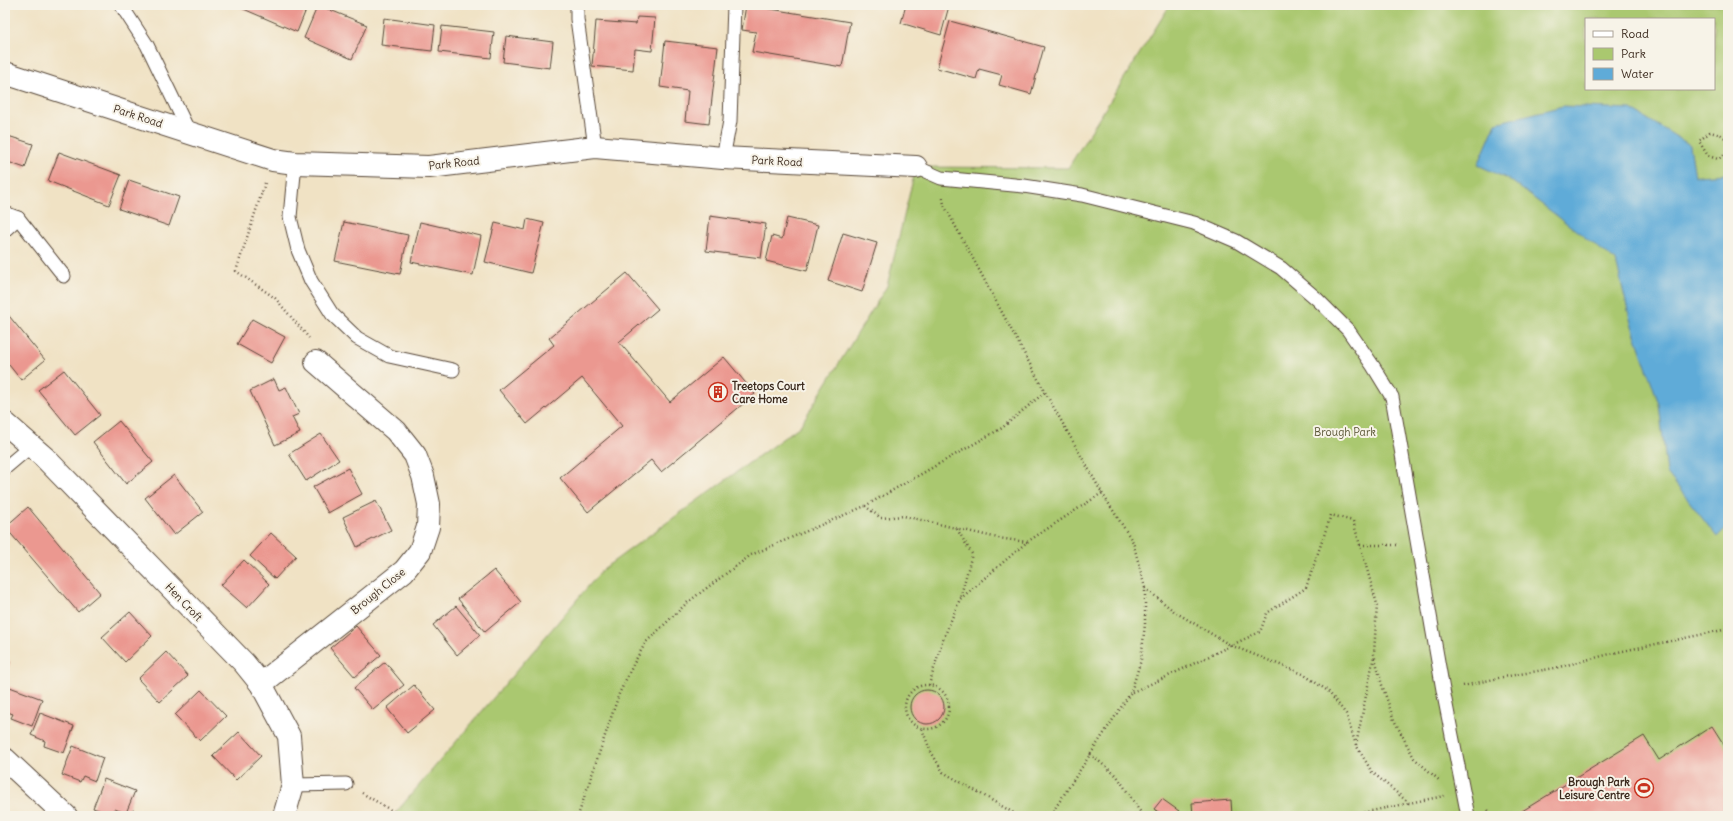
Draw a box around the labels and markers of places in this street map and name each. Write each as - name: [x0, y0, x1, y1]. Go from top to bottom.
- place label: Treetops Court Care Home: [732, 379, 805, 406]
- building icon: Treetops Court Care Home: [707, 381, 729, 403]
- place label: Brough Park Leisure Centre: [1559, 775, 1630, 802]
- sports icon: Brough Park Leisure Centre: [1633, 777, 1655, 799]

